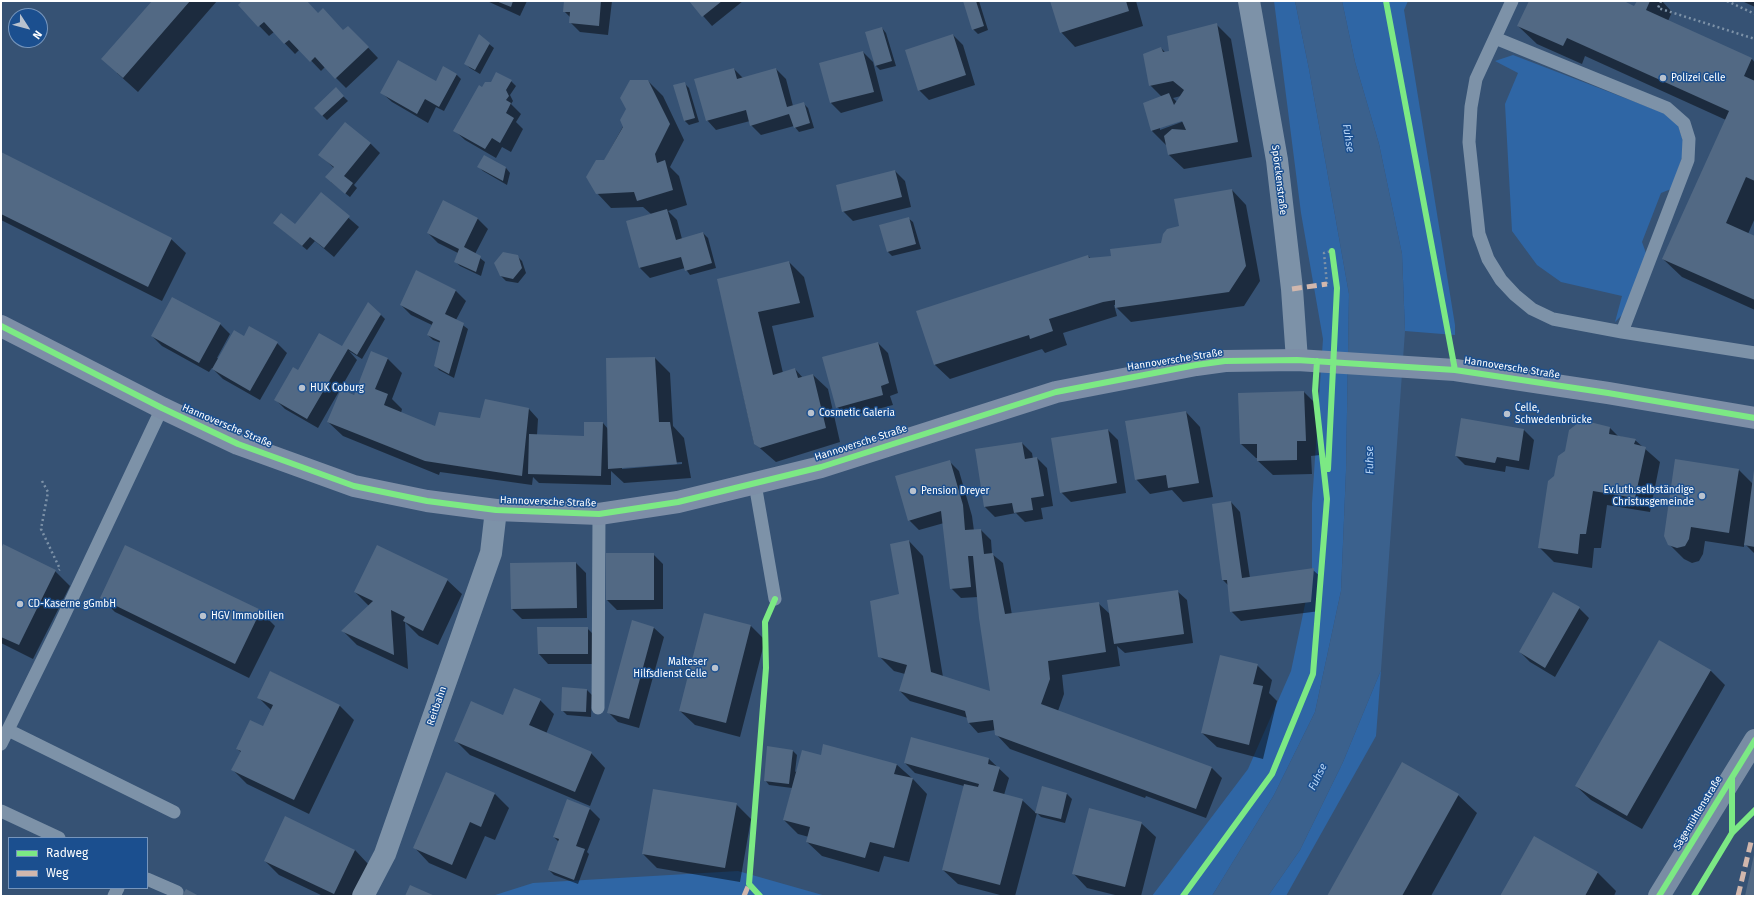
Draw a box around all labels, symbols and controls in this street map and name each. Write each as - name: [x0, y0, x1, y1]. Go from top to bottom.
- north arrow: [8, 8, 48, 48]
- text: N: [30, 28, 45, 42]
- place label: Polizei Celle: [1671, 72, 1725, 84]
- marker: Polizei Celle: [1658, 73, 1668, 83]
- water label: Fuhse: [1339, 123, 1357, 153]
- street label: Spörckenstraße: [1269, 144, 1289, 216]
- street label: Hannoversche Straße: [1126, 347, 1224, 373]
- street label: Hannoversche Straße: [1463, 355, 1561, 381]
- place label: HUK Coburg: [310, 382, 364, 394]
- marker: HUK Coburg: [297, 383, 307, 393]
- street label: Hannoversche Straße: [180, 402, 274, 450]
- place label: Celle, Schwedenbrücke: [1515, 402, 1592, 426]
- place label: Cosmetic Galeria: [819, 407, 895, 419]
- marker: Cosmetic Galeria: [806, 408, 816, 418]
- marker: Celle, Schwedenbrücke: [1502, 409, 1512, 419]
- street label: Hannoversche Straße: [813, 422, 909, 464]
- water label: Fuhse: [1363, 446, 1377, 474]
- place label: Ev.luth.selbständige Christusgemeinde: [1603, 484, 1694, 508]
- place label: Pension Dreyer: [921, 485, 989, 497]
- marker: Pension Dreyer: [908, 486, 918, 496]
- marker: Ev.luth.selbständige Christusgemeinde: [1697, 491, 1707, 501]
- street label: Hannoversche Straße: [500, 494, 596, 510]
- place label: CD-Kaserne gGmbH: [28, 598, 116, 610]
- marker: CD-Kaserne gGmbH: [15, 599, 25, 609]
- place label: HGV Immobilien: [211, 610, 284, 622]
- marker: HGV Immobilien: [198, 611, 208, 621]
- place label: Malteser Hilfsdienst Celle: [633, 656, 707, 680]
- marker: Malteser Hilfsdienst Celle: [710, 663, 720, 673]
- street label: Reitbahn: [425, 685, 449, 727]
- water label: Fuhse: [1306, 761, 1330, 793]
- street label: Sägemühlenstraße: [1671, 774, 1725, 852]
- legend: [8, 837, 148, 889]
- text: Radweg: [46, 846, 88, 860]
- text: Weg: [46, 866, 69, 880]

